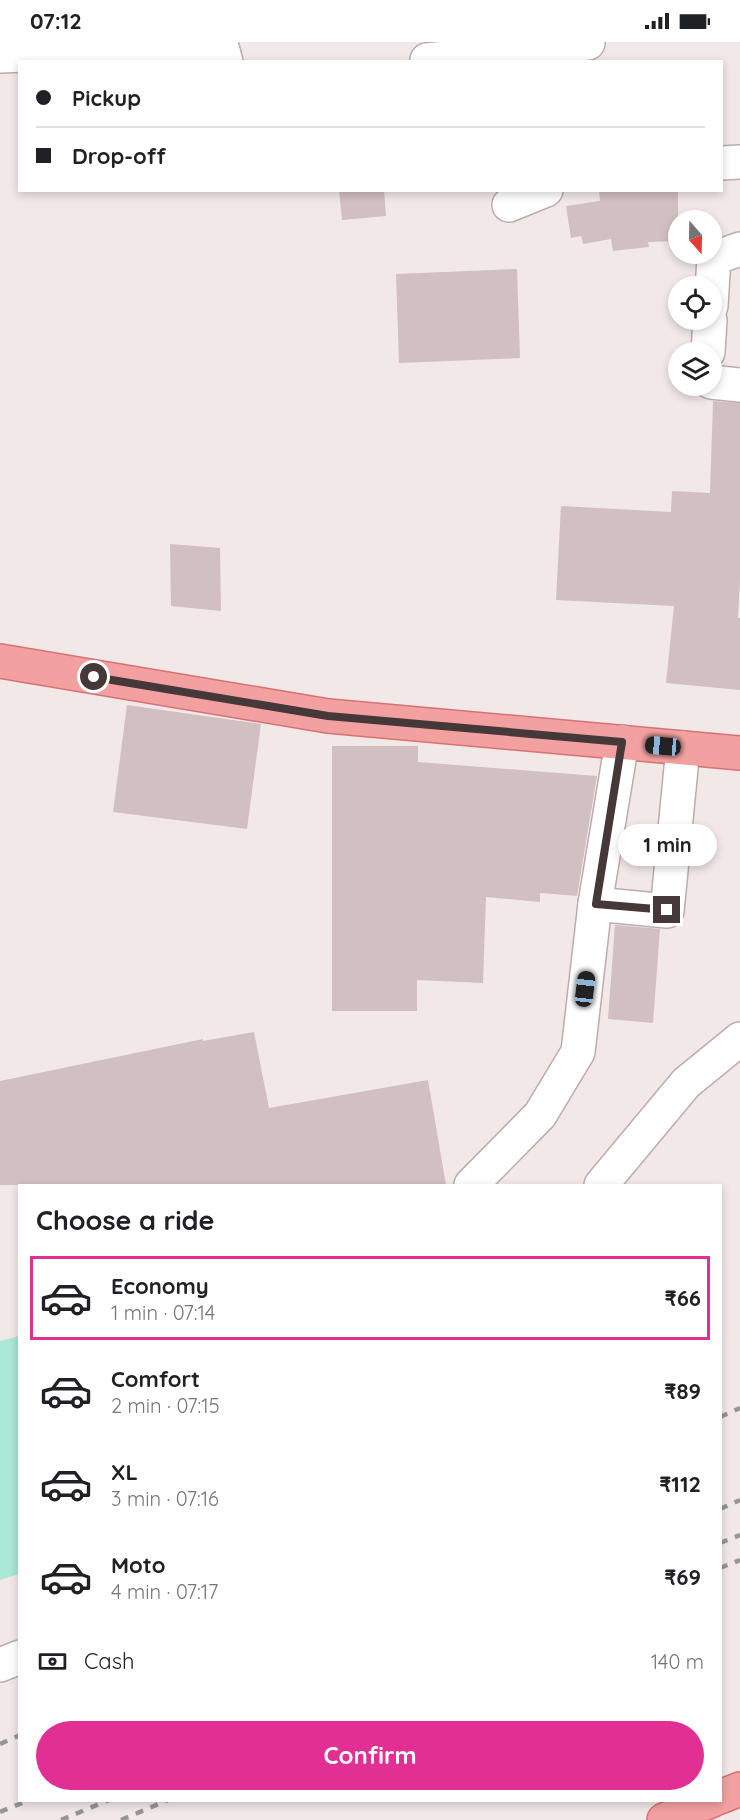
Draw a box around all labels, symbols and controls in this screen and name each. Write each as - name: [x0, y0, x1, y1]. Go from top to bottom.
- text: 07:12: [30, 7, 82, 35]
- text: Pickup: [72, 84, 141, 112]
- text: Drop-off: [72, 142, 166, 170]
- north arrow: [668, 210, 722, 264]
- map controls: [668, 210, 722, 396]
- button: locate: [668, 276, 722, 330]
- button: layers: [668, 342, 722, 396]
- route start: [80, 663, 107, 690]
- car: [644, 735, 682, 757]
- callout: 1 min: [618, 823, 716, 865]
- text: 1 min: [643, 832, 692, 857]
- route end: [653, 896, 680, 923]
- car: [574, 970, 596, 1008]
- text: Choose a ride: [36, 1203, 214, 1237]
- icon: car: [39, 1271, 93, 1325]
- text: Economy: [111, 1272, 209, 1300]
- text: ₹66: [665, 1284, 701, 1312]
- text: 1 min · 07:14: [111, 1300, 215, 1325]
- icon: car: [39, 1364, 93, 1418]
- text: Comfort: [111, 1365, 200, 1393]
- text: ₹89: [664, 1377, 701, 1405]
- text: 2 min · 07:15: [111, 1393, 220, 1418]
- icon: car: [39, 1457, 93, 1511]
- text: XL: [111, 1458, 138, 1486]
- text: ₹112: [659, 1470, 701, 1498]
- text: 3 min · 07:16: [111, 1486, 219, 1511]
- icon: car: [39, 1550, 93, 1604]
- text: Moto: [111, 1551, 165, 1579]
- text: ₹69: [664, 1563, 701, 1591]
- text: 4 min · 07:17: [111, 1579, 218, 1604]
- icon: cash: [36, 1645, 69, 1678]
- text: Cash: [84, 1647, 135, 1675]
- text: 140 m: [651, 1649, 704, 1674]
- button: Confirm: [36, 1721, 704, 1790]

